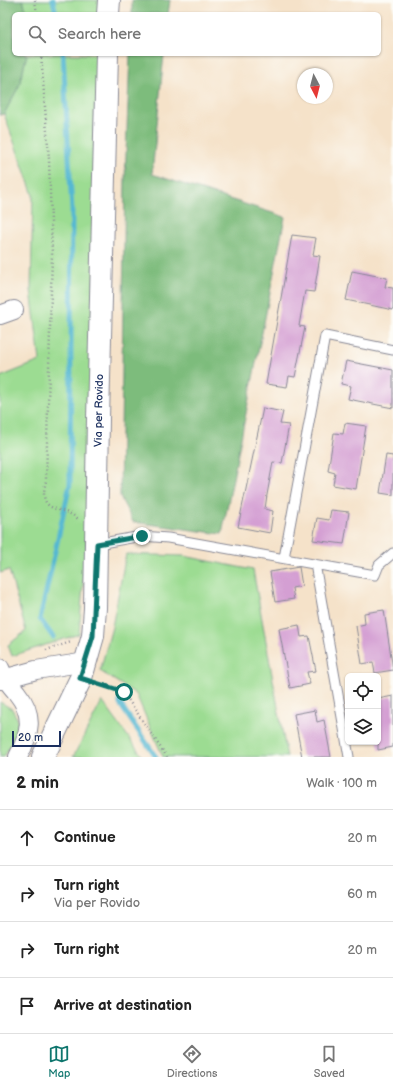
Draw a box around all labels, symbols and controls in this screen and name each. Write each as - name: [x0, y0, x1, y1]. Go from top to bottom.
- search box: [12, 12, 381, 56]
- icon: search: [26, 23, 48, 45]
- text: Search here: [58, 25, 141, 44]
- north arrow: [297, 68, 333, 104]
- street label: Via per Rovido: [92, 374, 106, 447]
- route end: [133, 527, 151, 545]
- map controls: [345, 673, 381, 745]
- button: locate: [345, 673, 381, 709]
- route start: [115, 683, 133, 701]
- button: layers: [345, 709, 381, 745]
- scale bar: [12, 729, 61, 748]
- text: 20 m: [18, 731, 43, 744]
- text: 2 min: [16, 773, 59, 793]
- text: Walk · 100 m: [306, 775, 377, 791]
- icon: ahead: [16, 827, 38, 849]
- text: Continue: [54, 828, 116, 847]
- text: 20 m: [347, 830, 377, 846]
- text: Turn right: [54, 876, 119, 895]
- icon: right: [16, 883, 38, 905]
- text: 60 m: [347, 886, 377, 902]
- text: Via per Rovido: [54, 895, 140, 911]
- icon: right: [16, 939, 38, 961]
- text: Turn right: [54, 940, 119, 959]
- text: 20 m: [347, 942, 377, 958]
- icon: arrive: [16, 995, 38, 1017]
- text: Arrive at destination: [54, 996, 192, 1015]
- tab: Map: [48, 1043, 70, 1080]
- tab: Directions: [167, 1043, 217, 1080]
- tab: Saved: [314, 1043, 345, 1080]

